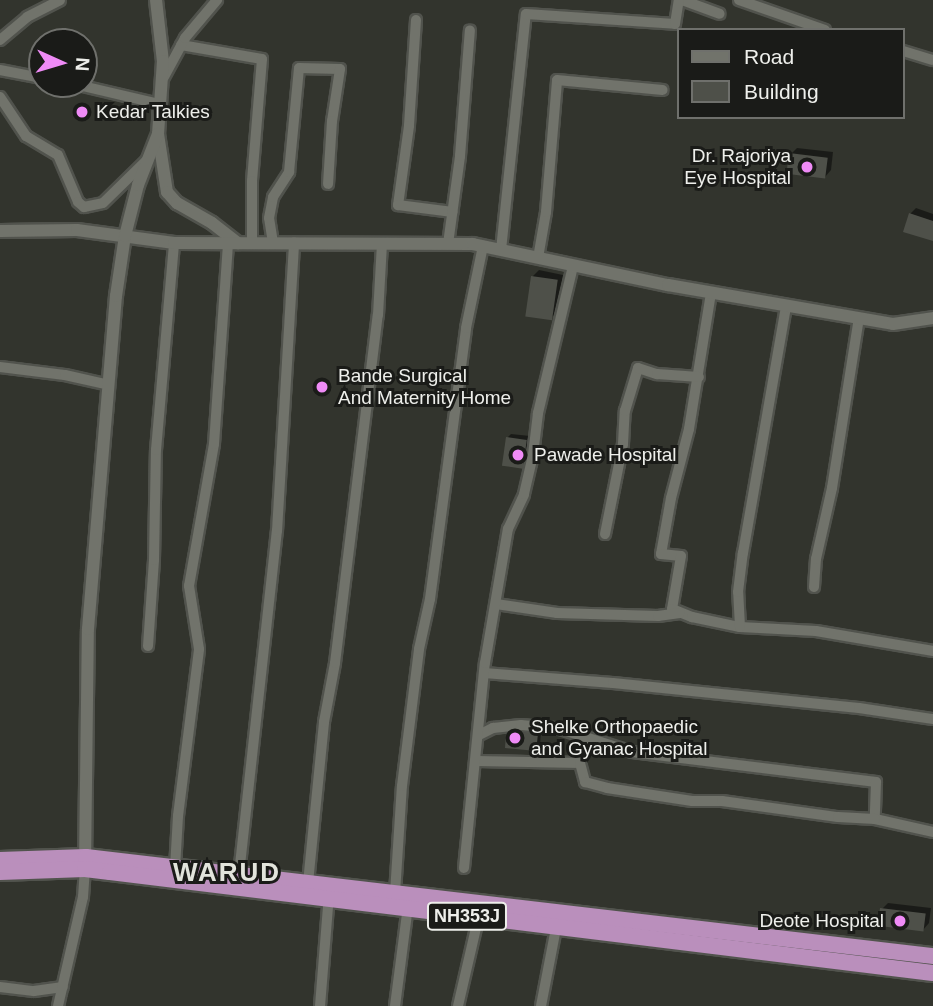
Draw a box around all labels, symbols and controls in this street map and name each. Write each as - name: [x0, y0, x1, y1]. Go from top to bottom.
- north arrow: [28, 28, 98, 98]
- legend: [678, 28, 905, 119]
- text: Road: [744, 45, 794, 68]
- text: N: [71, 57, 93, 72]
- text: Building: [744, 80, 819, 103]
- place label: Kedar Talkies: [96, 101, 210, 123]
- marker: Kedar Talkies: [74, 104, 90, 120]
- place label: Dr. Rajoriya Eye Hospital: [684, 145, 791, 189]
- marker: Dr. Rajoriya Eye Hospital: [797, 157, 817, 177]
- place label: Bande Surgical And Maternity Home: [338, 365, 511, 409]
- marker: Bande Surgical And Maternity Home: [312, 377, 332, 397]
- place label: Pawade Hospital: [534, 444, 677, 466]
- marker: Pawade Hospital: [508, 445, 528, 465]
- place label: Shelke Orthopaedic and Gyanac Hospital: [531, 716, 707, 760]
- marker: Shelke Orthopaedic and Gyanac Hospital: [505, 728, 525, 748]
- district label: WARUD: [174, 857, 280, 889]
- road number: NH353J: [427, 902, 507, 931]
- place label: Deote Hospital: [759, 910, 884, 932]
- marker: Deote Hospital: [890, 911, 910, 931]

